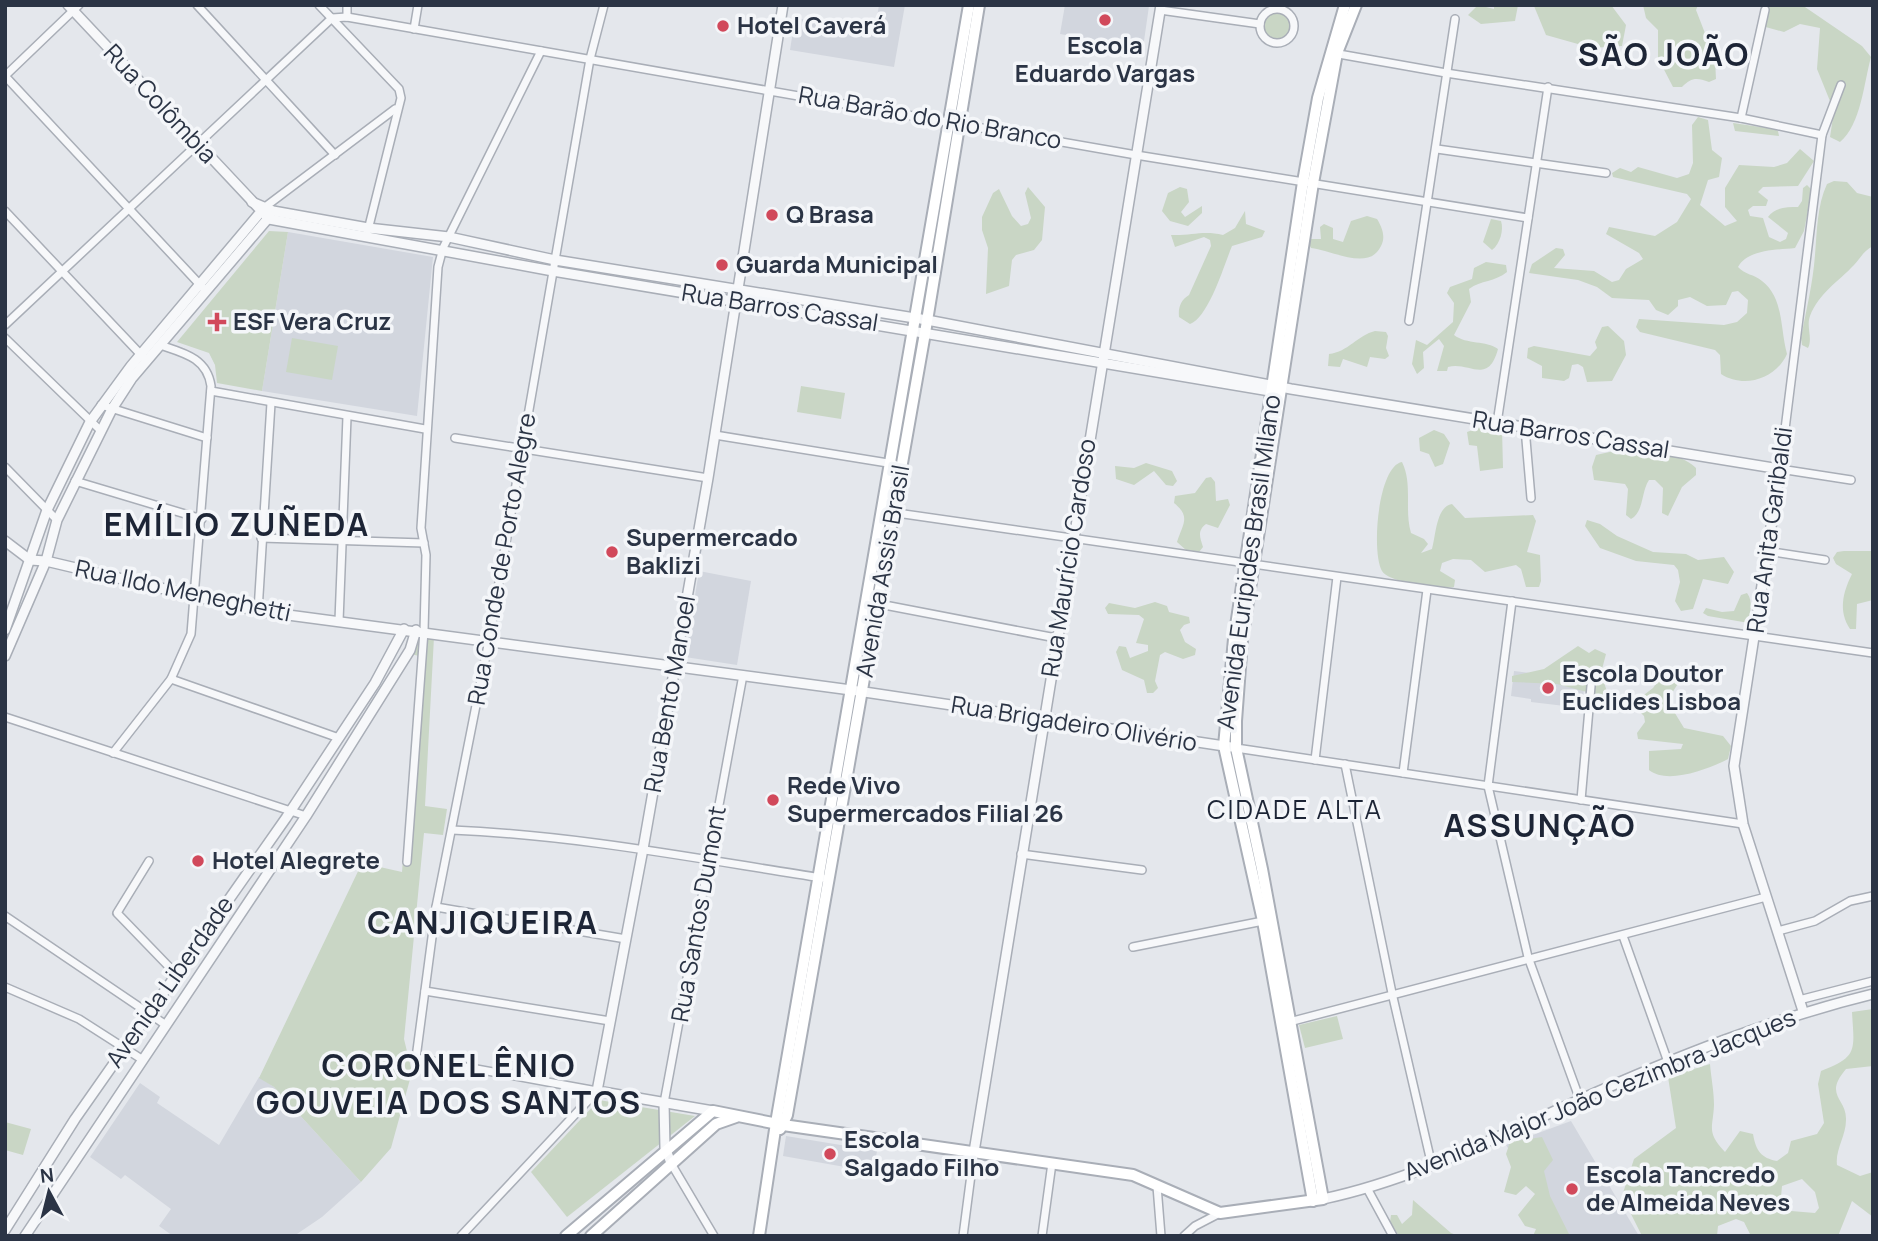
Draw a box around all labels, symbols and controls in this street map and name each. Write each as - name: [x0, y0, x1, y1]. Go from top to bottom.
- place label: Hotel Caverá: [737, 8, 886, 41]
- marker: Escola Eduardo Vargas: [1097, 12, 1113, 28]
- marker: Hotel Caverá: [715, 18, 731, 34]
- place label: Escola Eduardo Vargas: [1015, 28, 1195, 89]
- district label: SÃO JOÃO: [1578, 32, 1750, 76]
- street label: Rua Colômbia: [97, 36, 225, 170]
- street label: Rua Barão do Rio Branco: [796, 77, 1064, 156]
- place label: Q Brasa: [786, 197, 874, 230]
- marker: Q Brasa: [764, 207, 780, 223]
- place label: Guarda Municipal: [736, 247, 938, 280]
- marker: Guarda Municipal: [714, 257, 730, 273]
- street label: Rua Barros Cassal: [680, 275, 881, 338]
- place label: ESF Vera Cruz: [233, 304, 391, 337]
- marker: ESF Vera Cruz: [207, 312, 227, 332]
- street label: Avenida Euripides Brasil Milano: [1208, 392, 1287, 731]
- street label: Rua Barros Cassal: [1471, 402, 1672, 465]
- street label: Rua Conde de Porto Alegre: [459, 410, 542, 707]
- street label: Rua Anita Garibaldi: [1738, 425, 1799, 635]
- street label: Rua Maurício Cardoso: [1032, 436, 1103, 679]
- street label: Avenida Assis Brasil: [847, 462, 916, 680]
- district label: EMÍLIO ZUÑEDA: [104, 502, 370, 546]
- place label: Supermercado Baklizi: [626, 520, 798, 581]
- marker: Supermercado Baklizi: [604, 544, 620, 560]
- street label: Rua Ildo Meneghetti: [72, 551, 294, 629]
- street label: Rua Bento Manoel: [635, 592, 702, 795]
- place label: Escola Doutor Euclides Lisboa: [1562, 656, 1741, 717]
- marker: Escola Doutor Euclides Lisboa: [1540, 680, 1556, 696]
- street label: Rua Brigadeiro Olivério: [949, 687, 1200, 758]
- place label: Rede Vivo Supermercados Filial 26: [787, 768, 1064, 829]
- district label: CIDADE ALTA: [1207, 791, 1383, 827]
- marker: Rede Vivo Supermercados Filial 26: [765, 792, 781, 808]
- street label: Rua Santos Dumont: [662, 803, 733, 1025]
- district label: ASSUNÇÃO: [1443, 803, 1637, 847]
- place label: Hotel Alegrete: [212, 843, 380, 876]
- marker: Hotel Alegrete: [190, 853, 206, 869]
- street label: Avenida Liberdade: [97, 889, 240, 1073]
- district label: CANJIQUEIRA: [367, 900, 599, 944]
- street label: Avenida Major João Cezimbra Jacques: [1399, 1000, 1800, 1188]
- district label: CORONEL ÊNIO GOUVEIA DOS SANTOS: [256, 1043, 642, 1124]
- place label: Escola Salgado Filho: [844, 1122, 999, 1183]
- marker: Escola Salgado Filho: [822, 1146, 838, 1162]
- north arrow: [14, 1157, 84, 1227]
- place label: Escola Tancredo de Almeida Neves: [1586, 1157, 1790, 1218]
- text: N: [39, 1161, 55, 1189]
- marker: Escola Tancredo de Almeida Neves: [1564, 1181, 1580, 1197]

